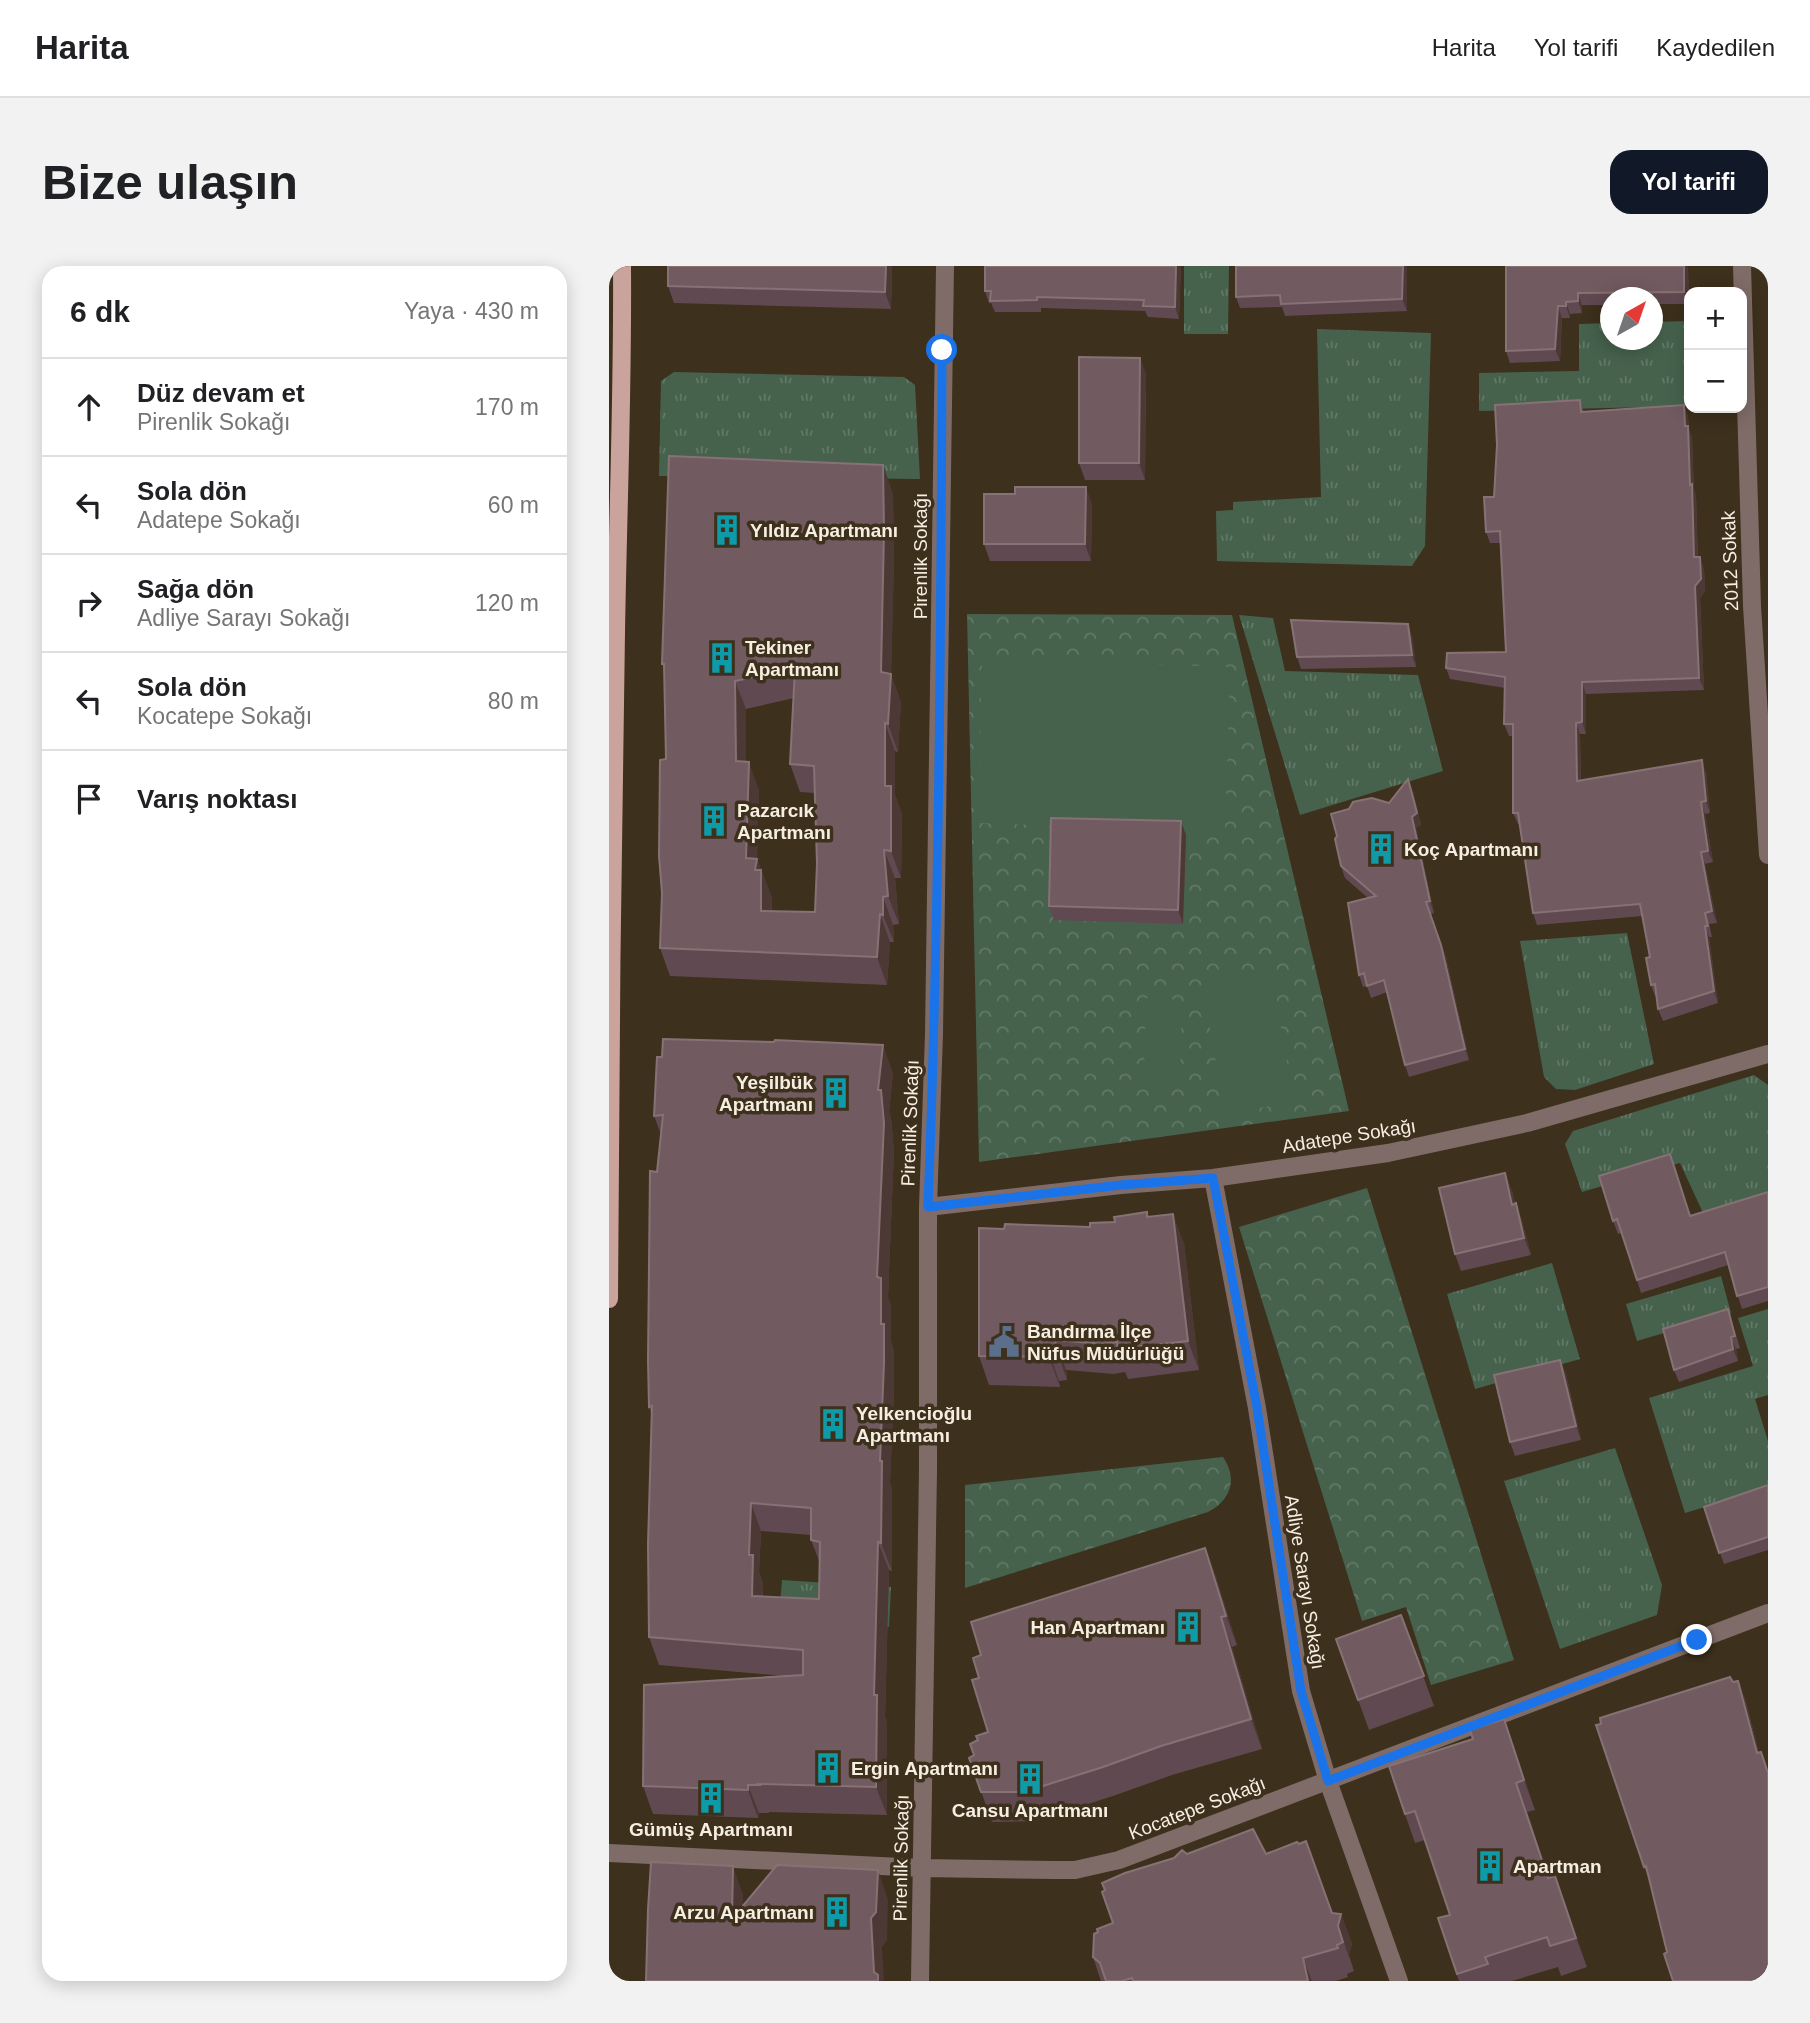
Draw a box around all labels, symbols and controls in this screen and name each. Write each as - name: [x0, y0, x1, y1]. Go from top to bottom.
- text: Harita: [35, 29, 129, 66]
- text: Harita: [1432, 34, 1496, 61]
- text: Yol tarifi: [1534, 34, 1618, 61]
- text: Kaydedilen: [1656, 34, 1775, 61]
- button: Yol tarifi: [1610, 150, 1768, 214]
- text: Bize ulaşın: [42, 155, 298, 209]
- north arrow: [1600, 287, 1663, 350]
- map controls: [1684, 287, 1747, 413]
- button: +: [1684, 287, 1747, 350]
- text: 6 dk: [70, 295, 130, 328]
- text: Yaya · 430 m: [404, 298, 539, 324]
- route start: [926, 334, 957, 365]
- button: −: [1684, 350, 1747, 413]
- text: Düz devam et: [137, 378, 305, 408]
- icon: ahead: [70, 388, 108, 426]
- text: 170 m: [475, 394, 539, 420]
- text: Pirenlik Sokağı: [137, 409, 290, 435]
- text: Sola dön: [137, 476, 247, 506]
- icon: left: [70, 486, 108, 524]
- text: 60 m: [488, 492, 539, 518]
- street label: Pirenlik Sokağı: [910, 493, 931, 619]
- text: Adatepe Sokağı: [137, 507, 301, 533]
- street label: 2012 Sokak: [1718, 510, 1742, 612]
- building icon: Yıldız Apartmanı: [710, 513, 744, 547]
- place label: Yıldız Apartmanı: [750, 520, 898, 541]
- text: Sağa dön: [137, 574, 254, 604]
- icon: right: [70, 584, 108, 622]
- text: 120 m: [475, 590, 539, 616]
- text: Adliye Sarayı Sokağı: [137, 605, 351, 631]
- place label: Tekiner Apartmanı: [745, 637, 839, 680]
- building icon: Tekiner Apartmanı: [705, 641, 739, 675]
- text: Sola dön: [137, 672, 247, 702]
- icon: left: [70, 682, 108, 720]
- text: 80 m: [488, 688, 539, 714]
- text: Kocatepe Sokağı: [137, 703, 312, 729]
- icon: arrive: [70, 780, 108, 818]
- text: Varış noktası: [137, 784, 297, 814]
- place label: Pazarcık Apartmanı: [737, 800, 831, 843]
- building icon: Pazarcık Apartmanı: [697, 804, 731, 838]
- building icon: Koç Apartmanı: [1364, 832, 1398, 866]
- place label: Koç Apartmanı: [1404, 839, 1538, 860]
- street label: Pirenlik Sokağı: [897, 1059, 923, 1187]
- place label: Yeşilbük Apartmanı: [719, 1072, 813, 1115]
- building icon: Yeşilbük Apartmanı: [819, 1076, 853, 1110]
- street label: Adatepe Sokağı: [1281, 1115, 1417, 1157]
- place label: Bandırma İlçe Nüfus Müdürlüğü: [1027, 1321, 1184, 1364]
- public building icon: Bandırma İlçe Nüfus Müdürlüğü: [987, 1325, 1021, 1359]
- place label: Yelkencioğlu Apartmanı: [856, 1403, 972, 1446]
- building icon: Yelkencioğlu Apartmanı: [816, 1407, 850, 1441]
- street label: Adliye Sarayı Sokağı: [1281, 1493, 1329, 1671]
- building icon: Han Apartmanı: [1171, 1610, 1205, 1644]
- place label: Han Apartmanı: [1031, 1617, 1165, 1638]
- route end: [1681, 1624, 1712, 1655]
- building icon: Ergin Apartmanı: [811, 1751, 845, 1785]
- place label: Ergin Apartmanı: [851, 1758, 998, 1779]
- building icon: Cansu Apartmanı: [1013, 1762, 1047, 1796]
- street label: Kocatepe Sokağı: [1126, 1772, 1268, 1844]
- building icon: Gümüş Apartmanı: [694, 1781, 728, 1815]
- street label: Pirenlik Sokağı: [889, 1794, 913, 1922]
- place label: Cansu Apartmanı: [952, 1800, 1108, 1821]
- place label: Gümüş Apartmanı: [629, 1819, 793, 1840]
- building icon: Apartman: [1473, 1849, 1507, 1883]
- place label: Apartman: [1513, 1856, 1602, 1877]
- building icon: Arzu Apartmanı: [820, 1895, 854, 1929]
- place label: Arzu Apartmanı: [673, 1902, 814, 1923]

